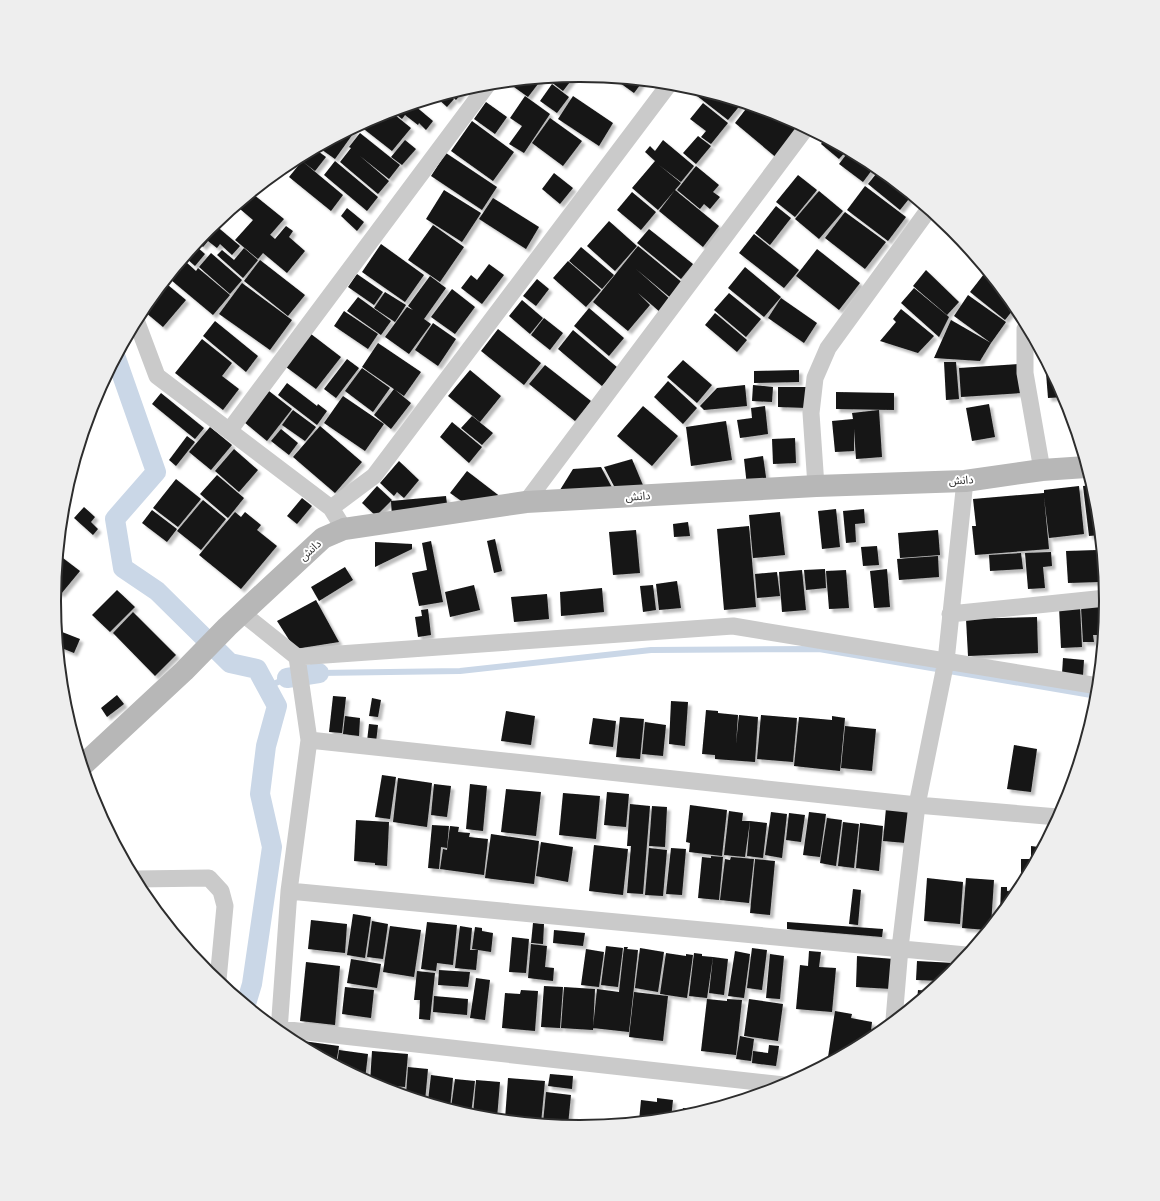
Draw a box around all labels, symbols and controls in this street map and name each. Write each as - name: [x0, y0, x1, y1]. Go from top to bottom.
- street label: دانش: [948, 473, 974, 488]
- street label: دانش: [625, 489, 651, 504]
- street label: دانش: [297, 537, 324, 563]

